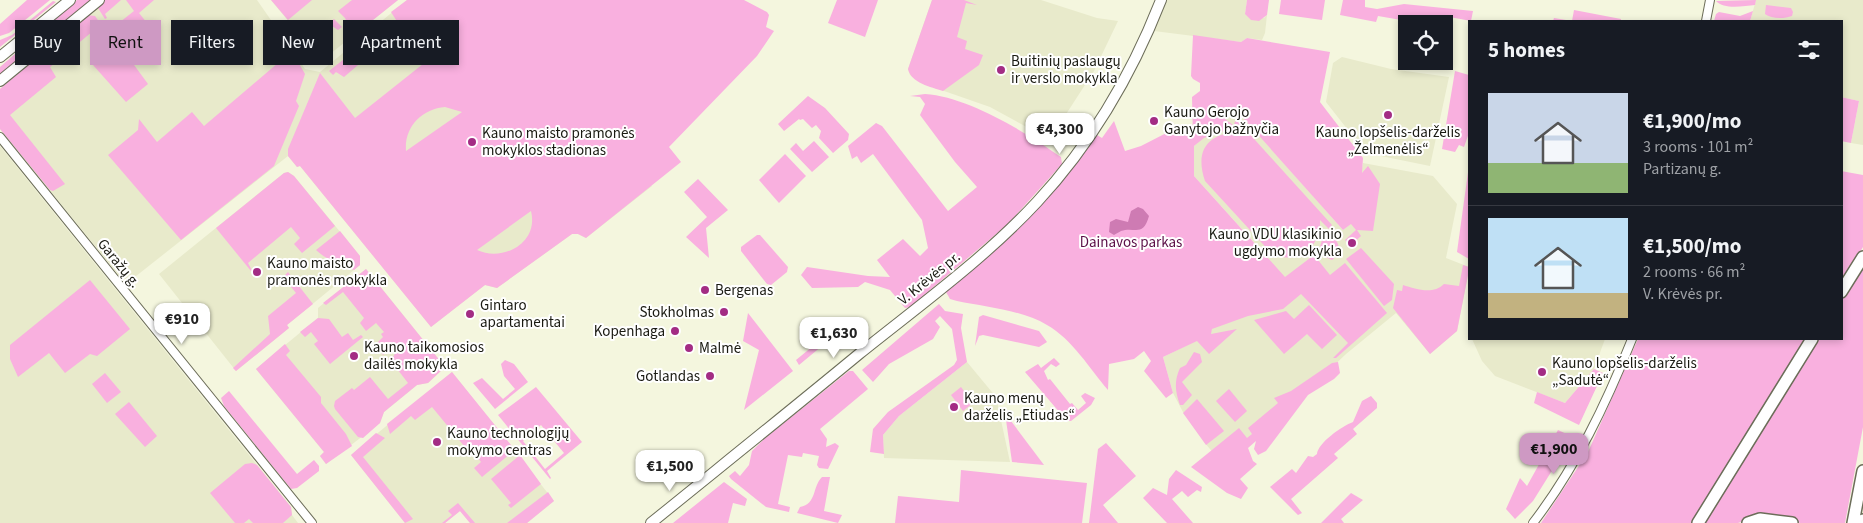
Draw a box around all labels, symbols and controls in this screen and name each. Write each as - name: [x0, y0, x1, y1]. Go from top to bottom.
- map controls: [1398, 15, 1453, 70]
- button: locate: [1398, 15, 1453, 70]
- chip: Buy: [15, 20, 80, 65]
- chip: Rent: [90, 20, 161, 65]
- chip: Filters: [171, 20, 253, 65]
- chip: New: [263, 20, 333, 65]
- chip: Apartment: [343, 20, 459, 65]
- text: 5 homes: [1488, 35, 1565, 65]
- icon: filters: [1795, 36, 1823, 64]
- place label: Buitinių paslaugų ir verslo mokykla: [1011, 51, 1121, 89]
- marker: Buitinių paslaugų ir verslo mokykla: [995, 64, 1007, 76]
- place label: Kauno Gerojo Ganytojo bažnyčia: [1164, 102, 1279, 140]
- text: €1,900/mo: [1643, 106, 1742, 136]
- marker: Kauno lopšelis-darželis „Želmenėlis“: [1382, 109, 1394, 121]
- pin: €4,300: [1019, 112, 1101, 155]
- icon: home: [1528, 113, 1588, 173]
- marker: Kauno Gerojo Ganytojo bažnyčia: [1148, 115, 1160, 127]
- text: €4,300: [1036, 118, 1084, 140]
- place label: Kauno lopšelis-darželis „Želmenėlis“: [1316, 122, 1460, 160]
- place label: Kauno maisto pramonės mokyklos stadionas: [482, 123, 635, 161]
- marker: Kauno maisto pramonės mokyklos stadionas: [466, 136, 478, 148]
- text: 3 rooms · 101 m²: [1643, 136, 1753, 158]
- text: Partizanų g.: [1643, 158, 1722, 180]
- place label: Kauno VDU klasikinio ugdymo mokykla: [1209, 224, 1342, 262]
- text: €1,500/mo: [1643, 231, 1742, 261]
- park label: Dainavos parkas: [1080, 232, 1182, 253]
- street label: Garažų g.: [92, 234, 145, 292]
- marker: Kauno VDU klasikinio ugdymo mokykla: [1346, 237, 1358, 249]
- icon: home: [1528, 238, 1588, 298]
- street label: V. Krėvės pr.: [894, 247, 965, 310]
- place label: Kauno maisto pramonės mokykla: [267, 253, 387, 291]
- text: 2 rooms · 66 m²: [1643, 261, 1745, 283]
- marker: Kauno maisto pramonės mokykla: [251, 266, 263, 278]
- place label: Bergenas: [715, 280, 773, 301]
- text: V. Krėvės pr.: [1643, 283, 1723, 305]
- marker: Bergenas: [699, 284, 711, 296]
- place label: Gintaro apartamentai: [480, 295, 565, 333]
- pin: €910: [152, 302, 212, 345]
- place label: Stokholmas: [640, 302, 714, 323]
- marker: Stokholmas: [718, 306, 730, 318]
- text: €910: [165, 308, 199, 330]
- marker: Gintaro apartamentai: [464, 308, 476, 320]
- pin: €1,630: [793, 316, 875, 359]
- place label: Kopenhaga: [594, 321, 665, 342]
- text: €1,630: [810, 322, 858, 344]
- marker: Kopenhaga: [669, 325, 681, 337]
- place label: Kauno taikomosios dailės mokykla: [364, 337, 484, 375]
- place label: Malmė: [699, 338, 741, 359]
- marker: Malmė: [683, 342, 695, 354]
- marker: Kauno taikomosios dailės mokykla: [348, 350, 360, 362]
- place label: Kauno lopšelis-darželis „Sadutė“: [1552, 353, 1697, 391]
- place label: Gotlandas: [636, 366, 700, 387]
- marker: Kauno lopšelis-darželis „Sadutė“: [1536, 366, 1548, 378]
- marker: Gotlandas: [704, 370, 716, 382]
- place label: Kauno menų darželis „Etiudas“: [964, 388, 1075, 426]
- marker: Kauno menų darželis „Etiudas“: [948, 401, 960, 413]
- place label: Kauno technologijų mokymo centras: [447, 423, 569, 461]
- pin: €1,900: [1513, 432, 1595, 475]
- marker: Kauno technologijų mokymo centras: [431, 436, 443, 448]
- text: €1,900: [1530, 438, 1578, 460]
- pin: €1,500: [629, 450, 711, 492]
- text: €1,500: [646, 455, 694, 477]

